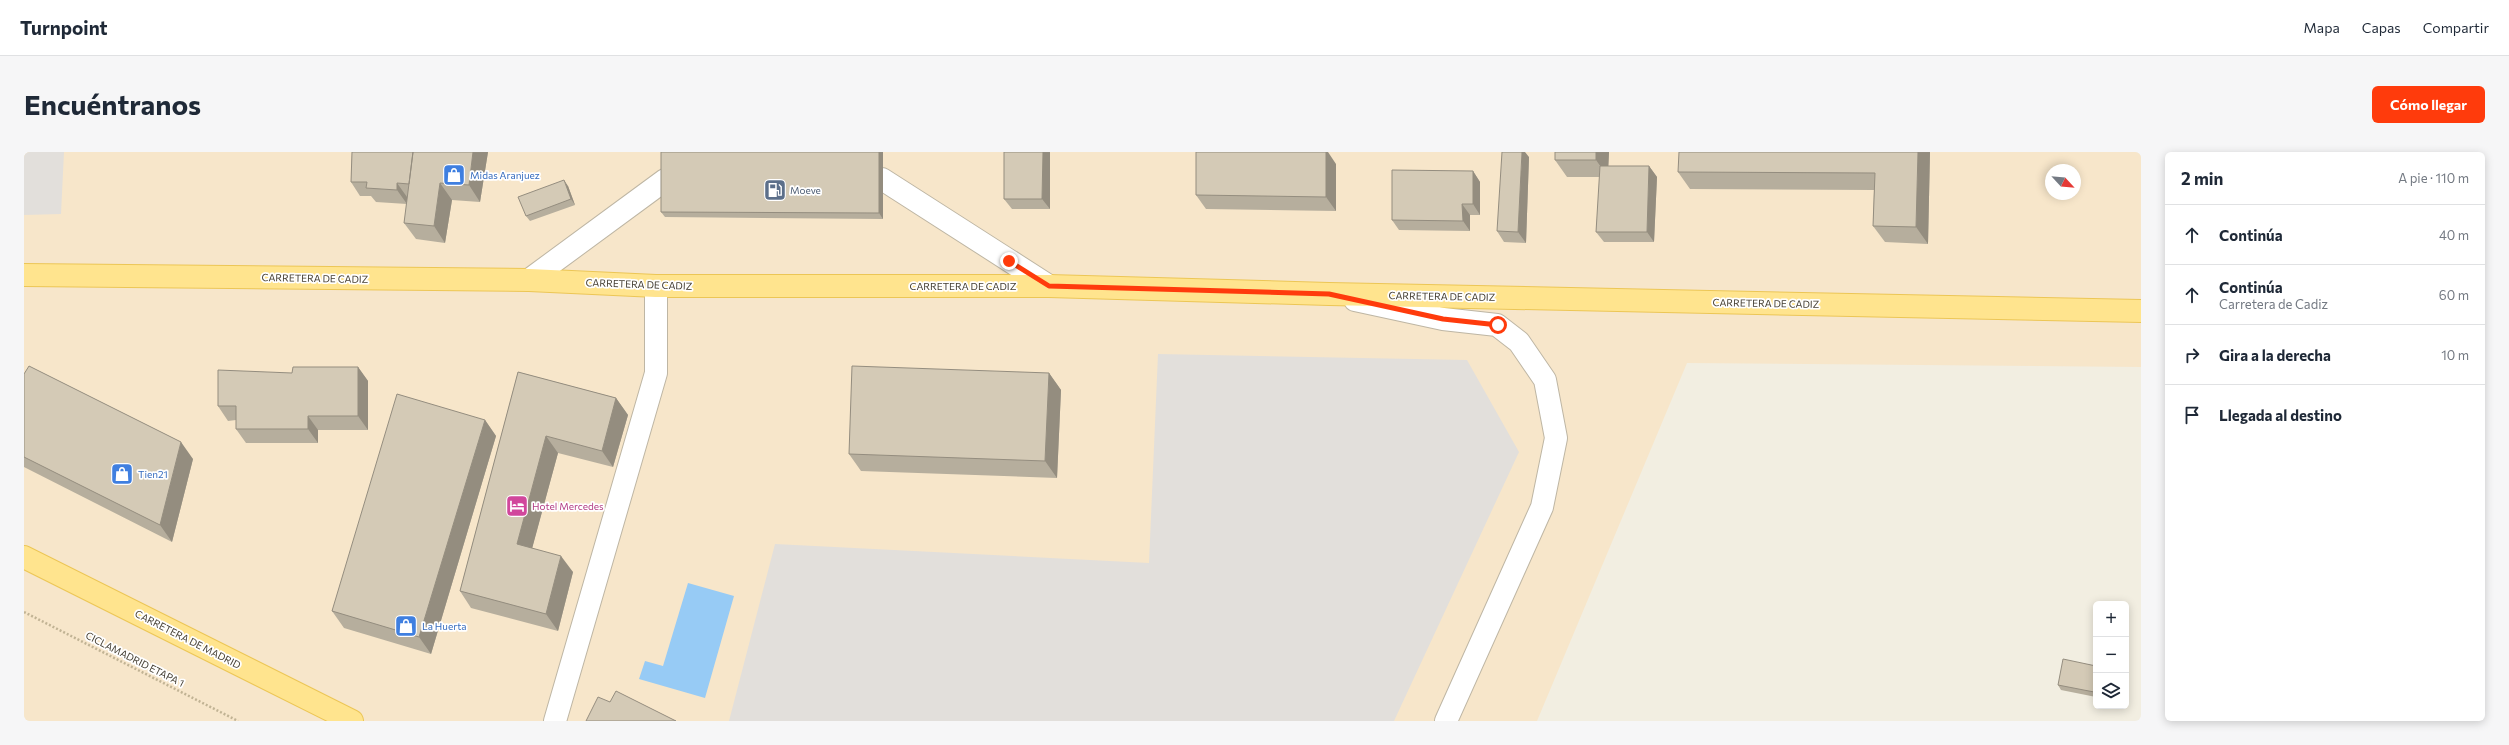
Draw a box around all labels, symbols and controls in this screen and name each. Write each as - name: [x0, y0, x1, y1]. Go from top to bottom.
- text: Turnpoint: [20, 16, 108, 39]
- text: Mapa: [2304, 19, 2340, 36]
- text: Capas: [2362, 19, 2401, 36]
- text: Compartir: [2423, 19, 2489, 36]
- button: Cómo llegar: [2372, 86, 2485, 123]
- text: Encuéntranos: [24, 87, 201, 121]
- shop icon: Midas Aranjuez: [441, 162, 467, 188]
- north arrow: [2045, 164, 2081, 200]
- text: 2 min: [2181, 168, 2223, 189]
- place label: Midas Aranjuez: [470, 169, 540, 181]
- text: A pie · 110 m: [2398, 170, 2469, 186]
- fuel station icon: Moeve: [762, 177, 788, 203]
- place label: Moeve: [790, 184, 821, 196]
- icon: ahead: [2181, 224, 2203, 246]
- text: Continúa: [2219, 226, 2283, 244]
- text: 40 m: [2439, 227, 2469, 243]
- route end: [1000, 252, 1018, 270]
- street label: CARRETERA DE CADIZ: [262, 271, 369, 285]
- street label: CARRETERA DE CADIZ: [585, 276, 693, 292]
- text: Continúa: [2219, 278, 2283, 296]
- street label: CARRETERA DE CADIZ: [910, 280, 1017, 292]
- icon: ahead: [2181, 284, 2203, 306]
- text: 60 m: [2439, 287, 2469, 303]
- street label: CARRETERA DE CADIZ: [1389, 289, 1496, 303]
- street label: CARRETERA DE CADIZ: [1713, 296, 1820, 310]
- text: Carretera de Cadiz: [2219, 296, 2328, 312]
- route start: [1489, 316, 1507, 334]
- icon: right: [2181, 344, 2203, 366]
- text: Gira a la derecha: [2219, 346, 2331, 364]
- text: 10 m: [2441, 347, 2469, 363]
- icon: arrive: [2181, 404, 2203, 426]
- text: Llegada al destino: [2219, 406, 2342, 424]
- shop icon: Tien21: [109, 461, 135, 487]
- place label: Tien21: [138, 468, 168, 480]
- hotel icon: Hotel Mercedes: [504, 493, 530, 519]
- place label: Hotel Mercedes: [532, 500, 604, 512]
- map controls: [2093, 601, 2129, 709]
- button: +: [2093, 601, 2129, 637]
- street label: CARRETERA DE MADRID: [133, 607, 243, 671]
- shop icon: La Huerta: [393, 613, 419, 639]
- place label: La Huerta: [422, 620, 467, 632]
- street label: CICLAMADRID ETAPA 1: [84, 629, 186, 689]
- button: −: [2093, 637, 2129, 673]
- button: layers: [2093, 673, 2129, 709]

